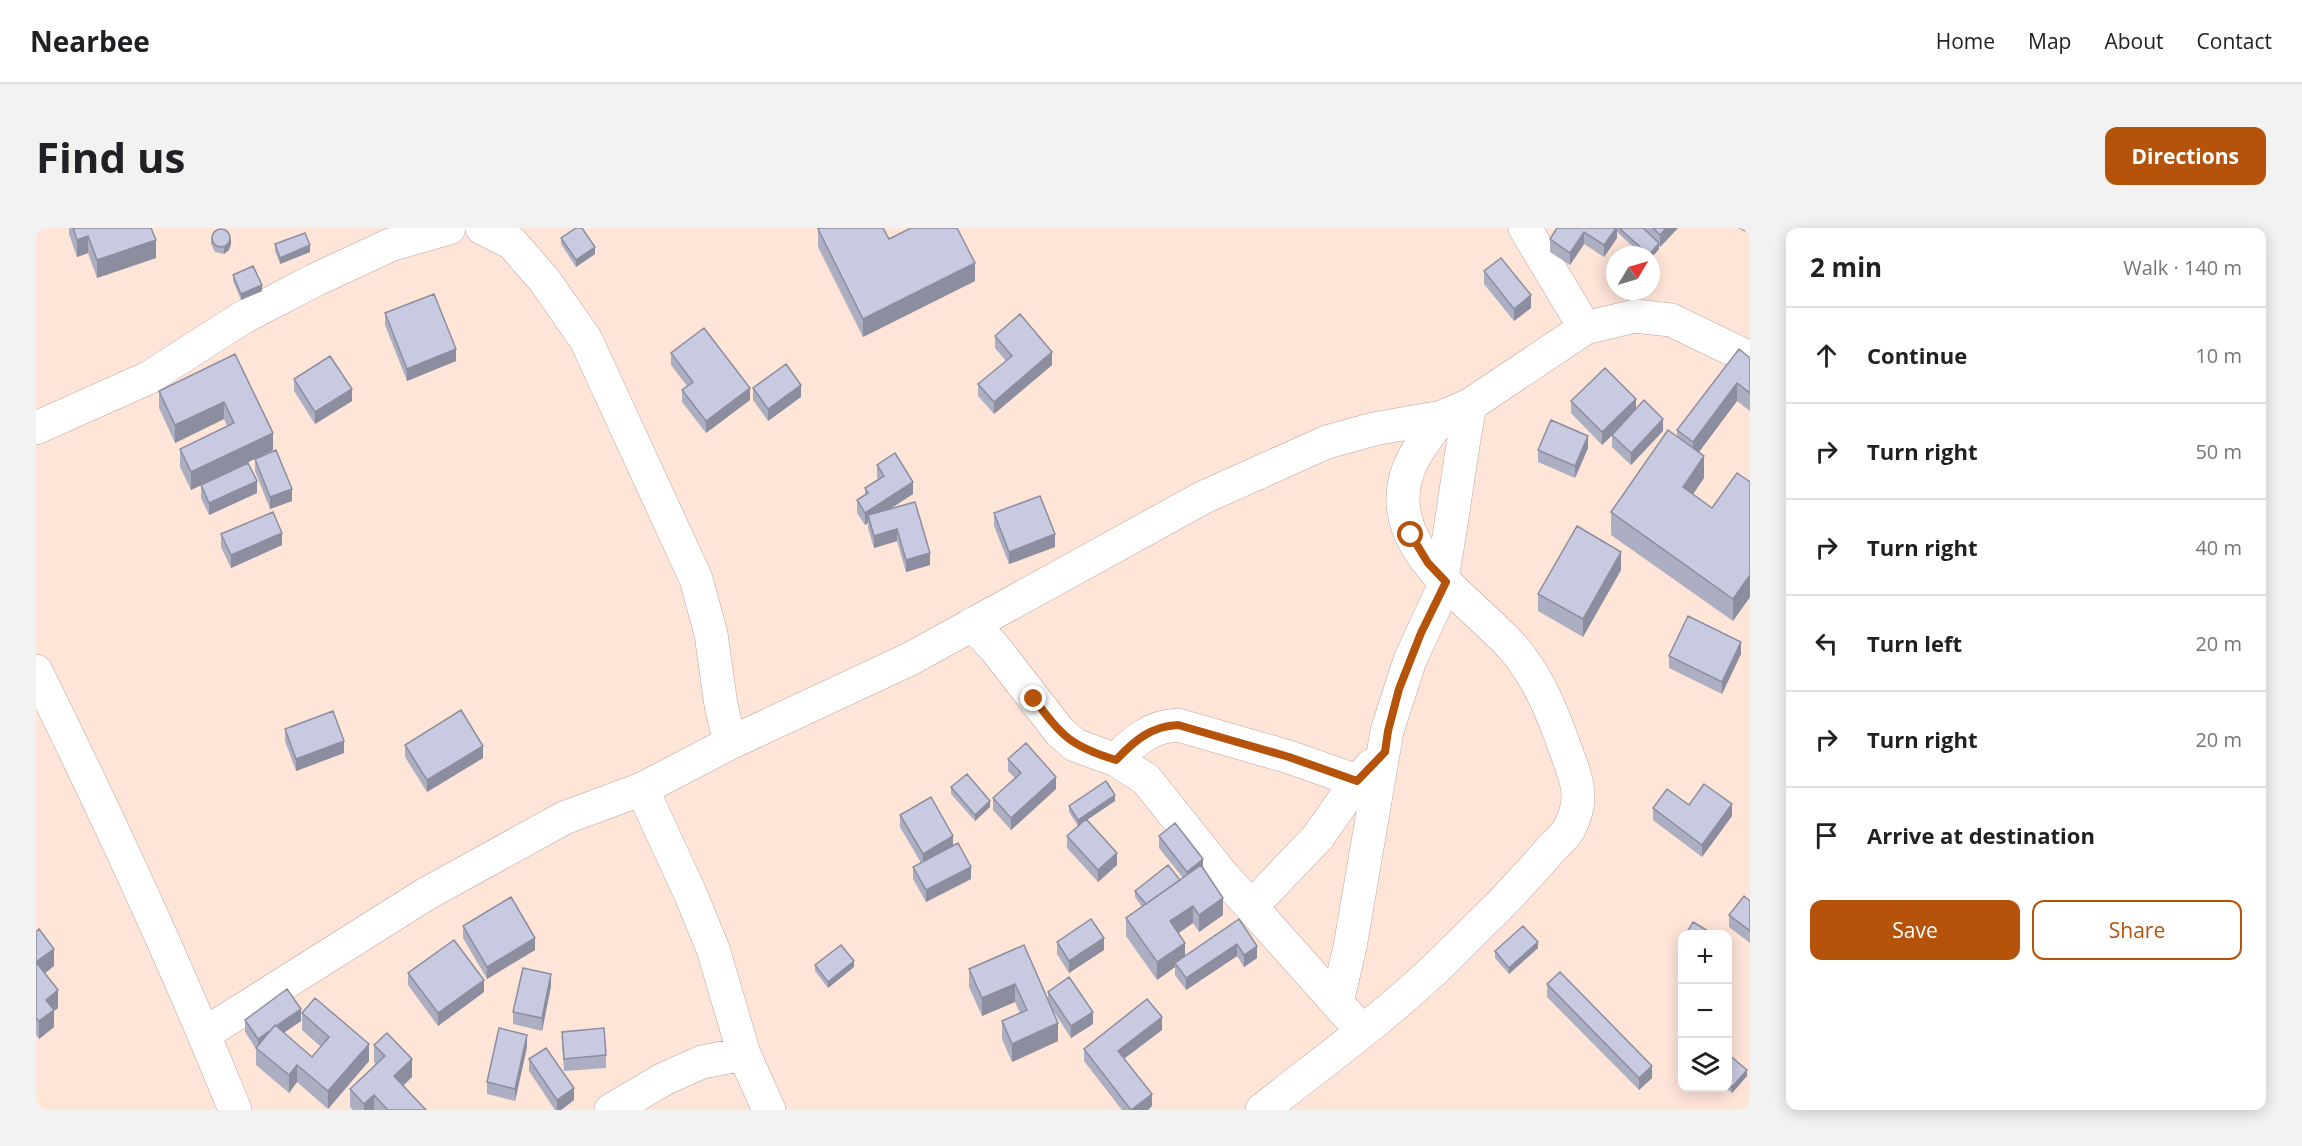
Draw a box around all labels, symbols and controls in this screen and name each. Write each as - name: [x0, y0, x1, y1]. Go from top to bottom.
- text: Nearbee: [30, 22, 150, 60]
- text: Home: [1936, 27, 1995, 55]
- text: Map: [2028, 27, 2071, 55]
- text: About: [2104, 27, 2164, 55]
- text: Contact: [2197, 27, 2272, 55]
- button: Directions: [2105, 127, 2266, 185]
- text: Find us: [36, 128, 185, 185]
- north arrow: [1606, 246, 1660, 300]
- text: 2 min: [1810, 249, 1882, 285]
- text: Walk · 140 m: [2123, 254, 2242, 281]
- icon: ahead: [1810, 339, 1843, 372]
- text: Continue: [1867, 340, 1967, 370]
- text: 10 m: [2195, 342, 2242, 369]
- icon: right: [1810, 435, 1843, 468]
- text: Turn right: [1867, 436, 1978, 466]
- text: 50 m: [2195, 438, 2242, 465]
- route start: [1397, 521, 1423, 547]
- icon: right: [1810, 531, 1843, 564]
- text: Turn right: [1867, 532, 1978, 562]
- text: 40 m: [2195, 534, 2242, 561]
- icon: left: [1810, 627, 1843, 660]
- text: Turn left: [1867, 628, 1962, 658]
- text: 20 m: [2195, 630, 2242, 657]
- route end: [1020, 685, 1046, 711]
- icon: right: [1810, 723, 1843, 756]
- text: Turn right: [1867, 724, 1978, 754]
- text: 20 m: [2195, 726, 2242, 753]
- icon: arrive: [1810, 819, 1843, 852]
- text: Arrive at destination: [1867, 820, 2095, 850]
- button: Save: [1810, 900, 2020, 960]
- button: Share: [2032, 900, 2242, 960]
- map controls: [1678, 930, 1732, 1092]
- button: +: [1678, 930, 1732, 984]
- button: −: [1678, 984, 1732, 1038]
- button: layers: [1678, 1038, 1732, 1092]

